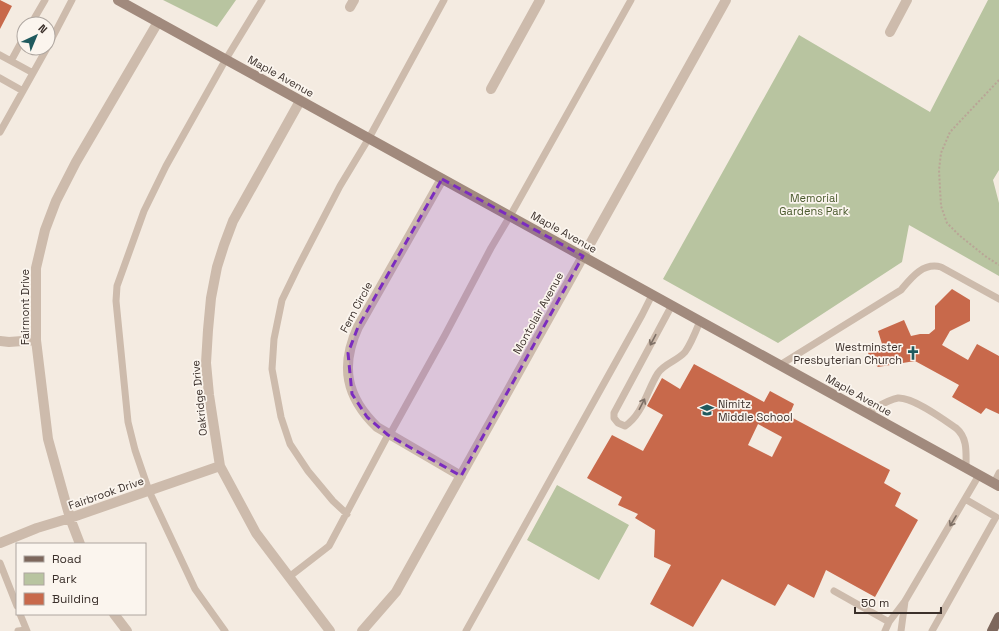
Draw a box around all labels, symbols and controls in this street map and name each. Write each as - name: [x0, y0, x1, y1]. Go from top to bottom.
- north arrow: [16, 16, 56, 56]
- text: N: [35, 21, 50, 36]
- street label: Maple Avenue: [245, 52, 317, 100]
- park label: Memorial Gardens Park: [779, 191, 849, 218]
- street label: Maple Avenue: [528, 208, 600, 256]
- street label: Fairmont Drive: [18, 269, 32, 345]
- street label: Montclair Avenue: [510, 269, 566, 357]
- street label: Fern Circle: [337, 279, 375, 335]
- one-way arrow: [649, 333, 656, 345]
- place label: Westminster Presbyterian Church: [793, 340, 902, 367]
- church icon: Westminster Presbyterian Church: [905, 345, 921, 361]
- street label: Oakridge Drive: [188, 359, 210, 437]
- street label: Maple Avenue: [823, 371, 895, 419]
- place label: Nimitz Middle School: [718, 397, 793, 424]
- one-way arrow: [639, 399, 646, 411]
- school or university icon: Nimitz Middle School: [699, 402, 715, 418]
- street label: Fairbrook Drive: [66, 474, 146, 512]
- one-way arrow: [948, 515, 956, 527]
- legend: [16, 543, 146, 615]
- text: Road: [52, 551, 81, 567]
- text: Park: [52, 571, 77, 587]
- scale bar: [855, 589, 941, 615]
- text: Building: [52, 591, 99, 607]
- text: 50 m: [861, 595, 889, 611]

